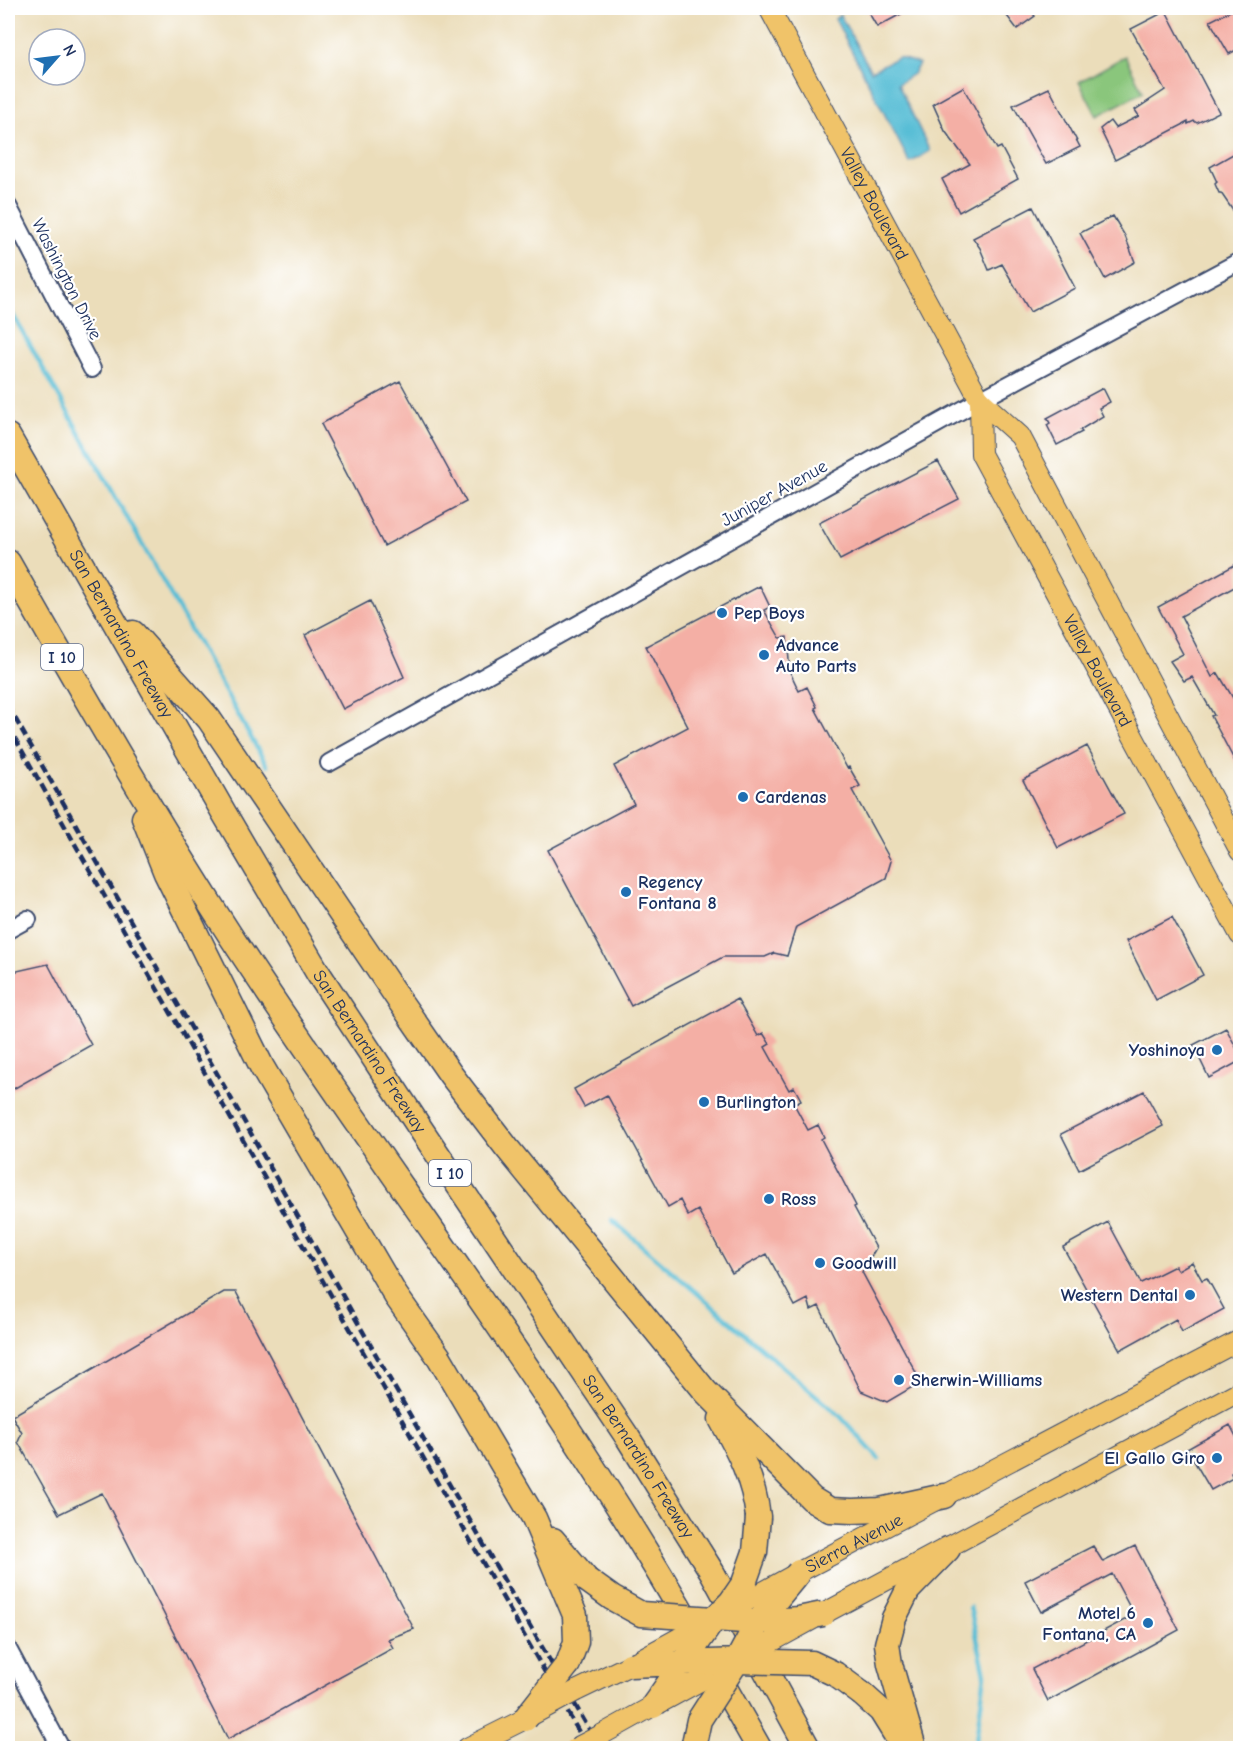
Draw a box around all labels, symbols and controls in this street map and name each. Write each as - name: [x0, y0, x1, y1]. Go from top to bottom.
- north arrow: [27, 27, 87, 87]
- text: N: [59, 42, 80, 59]
- street label: Valley Boulevard: [835, 144, 913, 263]
- street label: Washington Drive: [27, 215, 106, 343]
- street label: Juniper Avenue: [718, 456, 831, 531]
- street label: San Bernardino Freeway: [64, 546, 178, 723]
- place label: Pep Boys: [734, 603, 805, 624]
- marker: Pep Boys: [715, 606, 729, 620]
- street label: Valley Boulevard: [1058, 611, 1136, 731]
- place label: Advance Auto Parts: [776, 635, 857, 677]
- road number: I 10: [41, 644, 83, 670]
- marker: Advance Auto Parts: [757, 648, 771, 662]
- place label: Cardenas: [755, 787, 827, 808]
- marker: Cardenas: [736, 790, 750, 804]
- place label: Regency Fontana 8: [638, 872, 717, 914]
- marker: Regency Fontana 8: [619, 885, 633, 899]
- street label: San Bernardino Freeway: [308, 966, 431, 1138]
- place label: Yoshinoya: [1129, 1040, 1205, 1061]
- marker: Yoshinoya: [1210, 1043, 1224, 1057]
- place label: Burlington: [716, 1092, 796, 1113]
- marker: Burlington: [697, 1095, 711, 1109]
- road number: I 10: [429, 1160, 471, 1186]
- place label: Ross: [781, 1189, 816, 1210]
- marker: Ross: [762, 1192, 776, 1206]
- place label: Goodwill: [832, 1253, 897, 1274]
- marker: Goodwill: [813, 1256, 827, 1270]
- place label: Western Dental: [1061, 1285, 1178, 1306]
- marker: Western Dental: [1183, 1288, 1197, 1302]
- place label: Sherwin-Williams: [911, 1370, 1043, 1391]
- street label: San Bernardino Freeway: [577, 1371, 699, 1543]
- marker: Sherwin-Williams: [892, 1373, 906, 1387]
- place label: El Gallo Giro: [1104, 1448, 1205, 1469]
- marker: El Gallo Giro: [1210, 1451, 1224, 1465]
- street label: Sierra Avenue: [802, 1509, 906, 1578]
- place label: Motel 6 Fontana, CA: [1042, 1603, 1136, 1645]
- marker: Motel 6 Fontana, CA: [1141, 1616, 1155, 1630]

